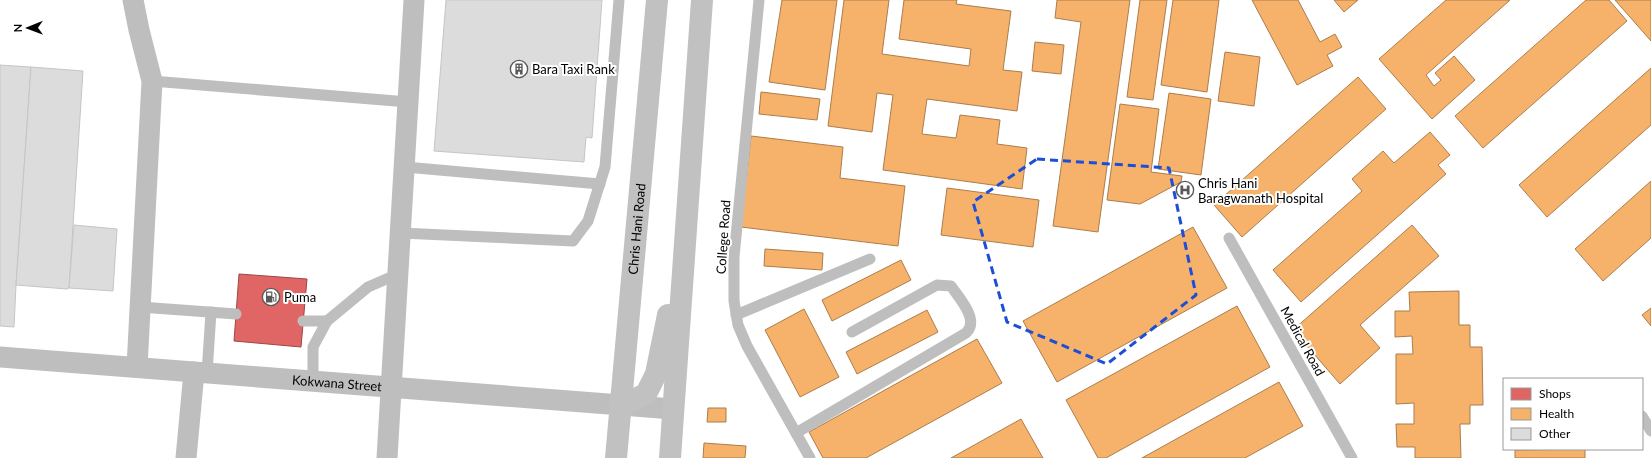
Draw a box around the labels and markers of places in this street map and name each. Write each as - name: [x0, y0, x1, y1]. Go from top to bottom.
- building icon: Bara Taxi Rank: [509, 59, 529, 79]
- place label: Bara Taxi Rank: [532, 61, 615, 77]
- place label: Chris Hani Baragwanath Hospital: [1198, 175, 1323, 206]
- hospital icon: Chris Hani Baragwanath Hospital: [1175, 180, 1195, 200]
- fuel station icon: Puma: [261, 287, 281, 307]
- place label: Puma: [284, 289, 316, 305]

